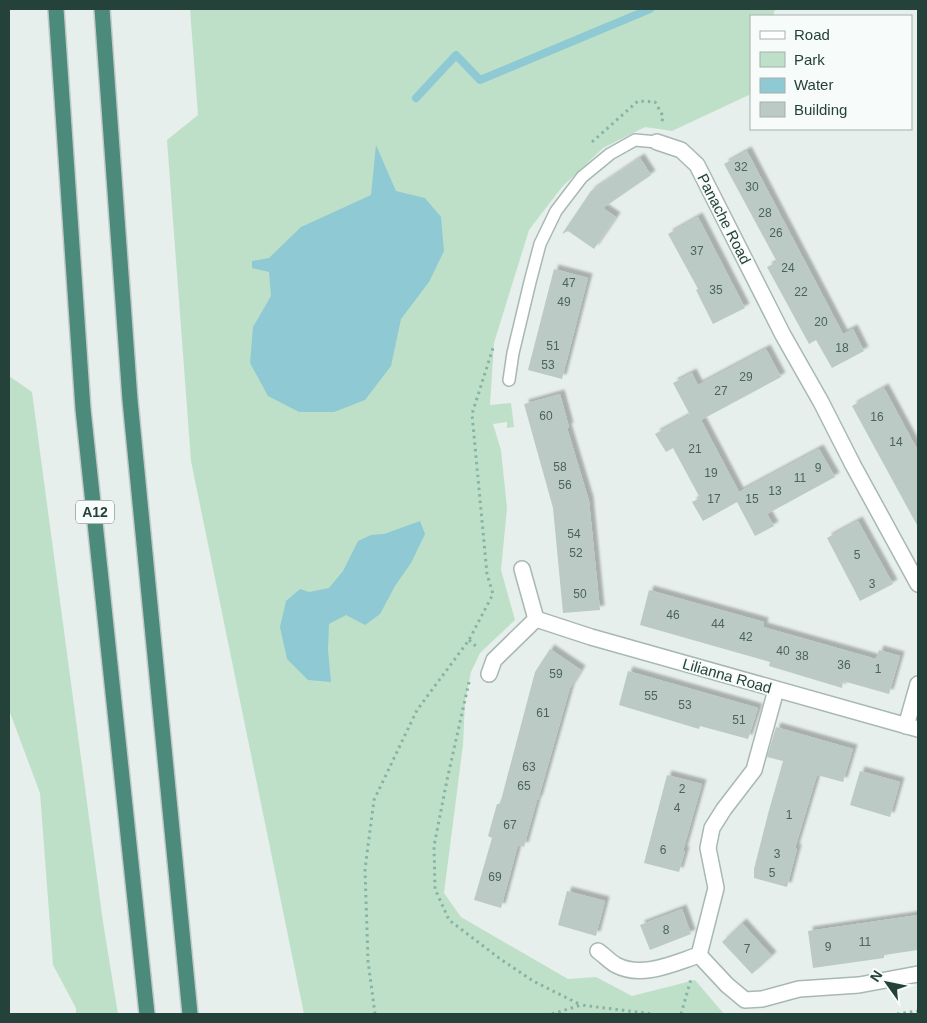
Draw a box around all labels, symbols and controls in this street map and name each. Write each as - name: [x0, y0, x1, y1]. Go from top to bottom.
- legend: [750, 15, 912, 130]
- text: Road: [794, 26, 830, 43]
- text: Park: [794, 51, 825, 68]
- text: Water: [794, 76, 833, 93]
- text: Building: [794, 101, 847, 118]
- house number: 32: [734, 160, 748, 174]
- street label: Panache Road: [694, 171, 755, 267]
- house number: 30: [745, 180, 759, 194]
- house number: 28: [758, 206, 772, 220]
- house number: 26: [769, 226, 783, 240]
- house number: 37: [690, 244, 704, 258]
- house number: 24: [781, 261, 795, 275]
- house number: 47: [562, 276, 576, 290]
- house number: 35: [709, 283, 723, 297]
- house number: 22: [794, 285, 808, 299]
- house number: 49: [557, 295, 571, 309]
- house number: 20: [814, 315, 828, 329]
- house number: 51: [546, 339, 560, 353]
- house number: 18: [835, 341, 849, 355]
- house number: 53: [541, 358, 555, 372]
- house number: 29: [739, 370, 753, 384]
- house number: 27: [714, 384, 728, 398]
- house number: 60: [539, 409, 553, 423]
- house number: 16: [870, 410, 884, 424]
- house number: 14: [889, 435, 903, 449]
- house number: 21: [688, 442, 702, 456]
- house number: 58: [553, 460, 567, 474]
- house number: 9: [815, 461, 822, 475]
- house number: 19: [704, 466, 718, 480]
- house number: 11: [794, 471, 807, 485]
- house number: 56: [558, 478, 572, 492]
- house number: 13: [768, 484, 782, 498]
- house number: 17: [707, 492, 721, 506]
- house number: 15: [745, 492, 759, 506]
- road number: A12: [76, 501, 114, 524]
- house number: 54: [567, 527, 581, 541]
- house number: 52: [569, 546, 583, 560]
- house number: 5: [854, 548, 861, 562]
- house number: 3: [869, 577, 876, 591]
- house number: 50: [573, 587, 587, 601]
- house number: 46: [666, 608, 680, 622]
- house number: 44: [711, 617, 725, 631]
- house number: 42: [739, 630, 753, 644]
- house number: 40: [776, 644, 790, 658]
- house number: 38: [795, 649, 809, 663]
- street label: Lilianna Road: [681, 655, 774, 696]
- house number: 36: [837, 658, 851, 672]
- house number: 1: [875, 662, 882, 676]
- house number: 59: [549, 667, 563, 681]
- house number: 55: [644, 689, 658, 703]
- house number: 53: [678, 698, 692, 712]
- house number: 61: [536, 706, 550, 720]
- house number: 51: [732, 713, 746, 727]
- house number: 63: [522, 760, 536, 774]
- house number: 65: [517, 779, 531, 793]
- house number: 2: [679, 782, 686, 796]
- house number: 4: [674, 801, 681, 815]
- house number: 1: [786, 808, 793, 822]
- house number: 67: [503, 818, 517, 832]
- house number: 6: [660, 843, 667, 857]
- house number: 3: [774, 847, 781, 861]
- house number: 5: [769, 866, 776, 880]
- house number: 69: [488, 870, 502, 884]
- house number: 8: [663, 923, 670, 937]
- house number: 11: [859, 935, 872, 949]
- house number: 9: [825, 940, 832, 954]
- house number: 7: [744, 942, 751, 956]
- north arrow: [862, 958, 912, 1008]
- text: N: [867, 967, 886, 985]

